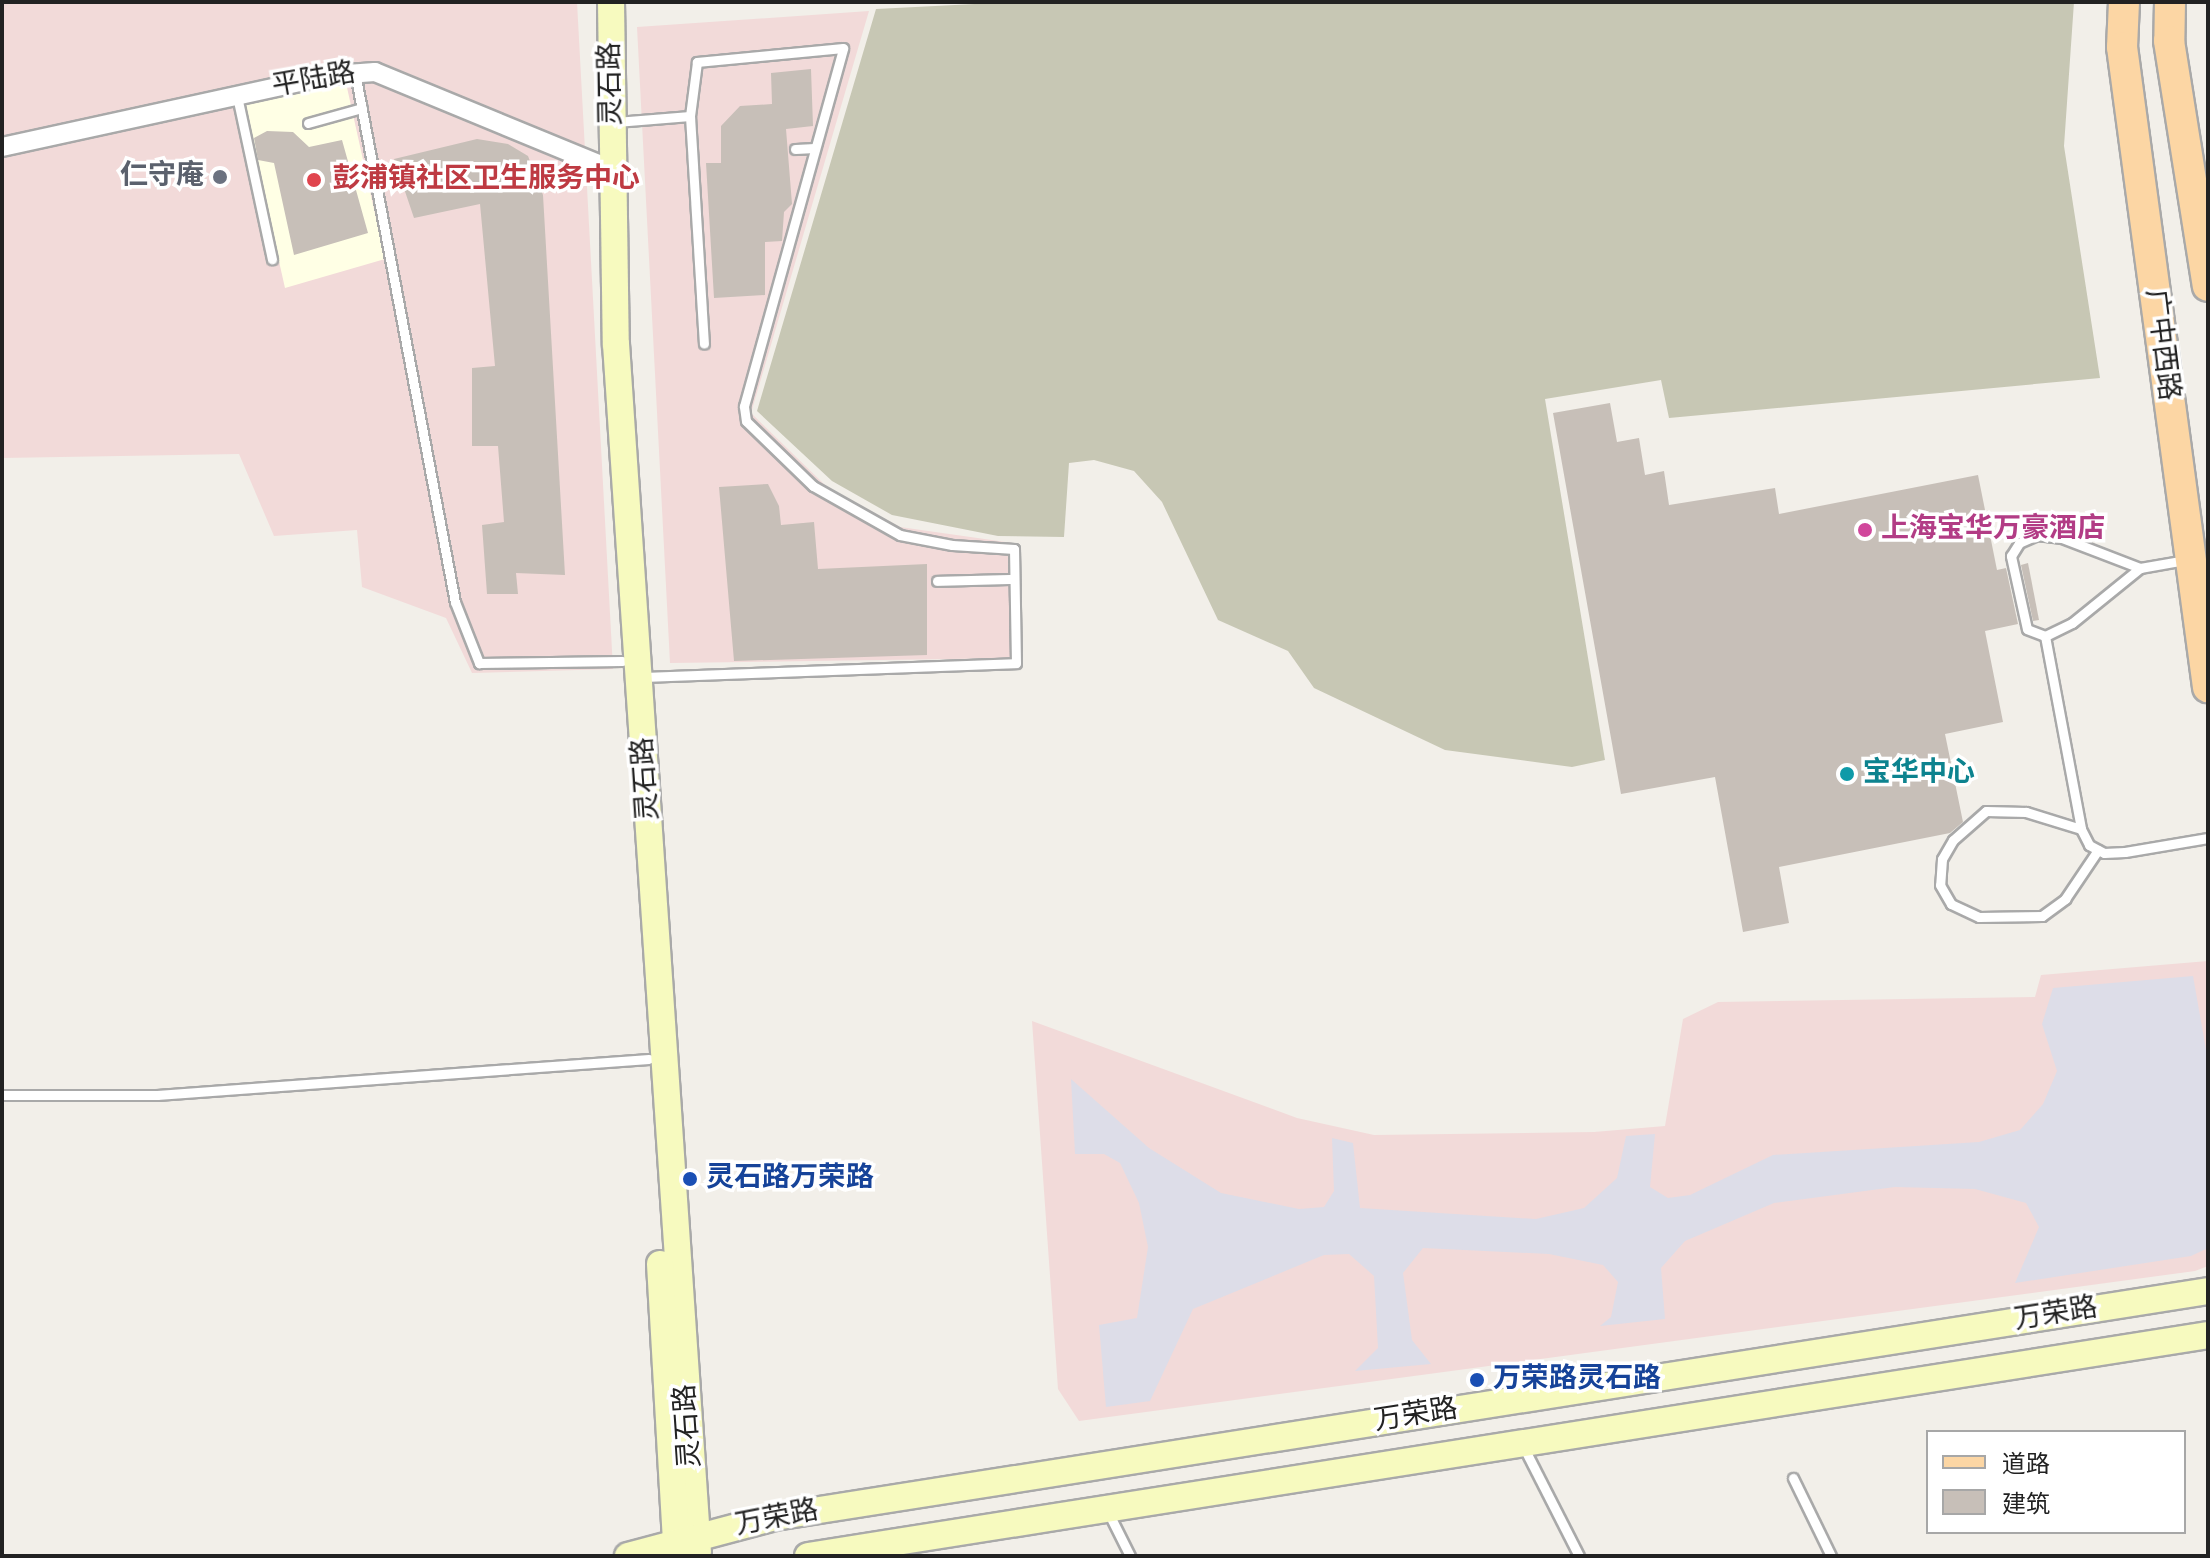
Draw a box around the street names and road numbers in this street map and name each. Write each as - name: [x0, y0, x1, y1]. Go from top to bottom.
- street label: 灵石路: [594, 42, 630, 126]
- street label: 平陆路: [270, 57, 358, 105]
- street label: 广中西路: [2138, 287, 2184, 403]
- street label: 灵石路: [627, 736, 667, 822]
- street label: 万荣路: [2012, 1292, 2100, 1338]
- street label: 灵石路: [669, 1383, 709, 1469]
- street label: 万荣路: [1372, 1393, 1460, 1439]
- street label: 万荣路: [733, 1494, 821, 1544]

